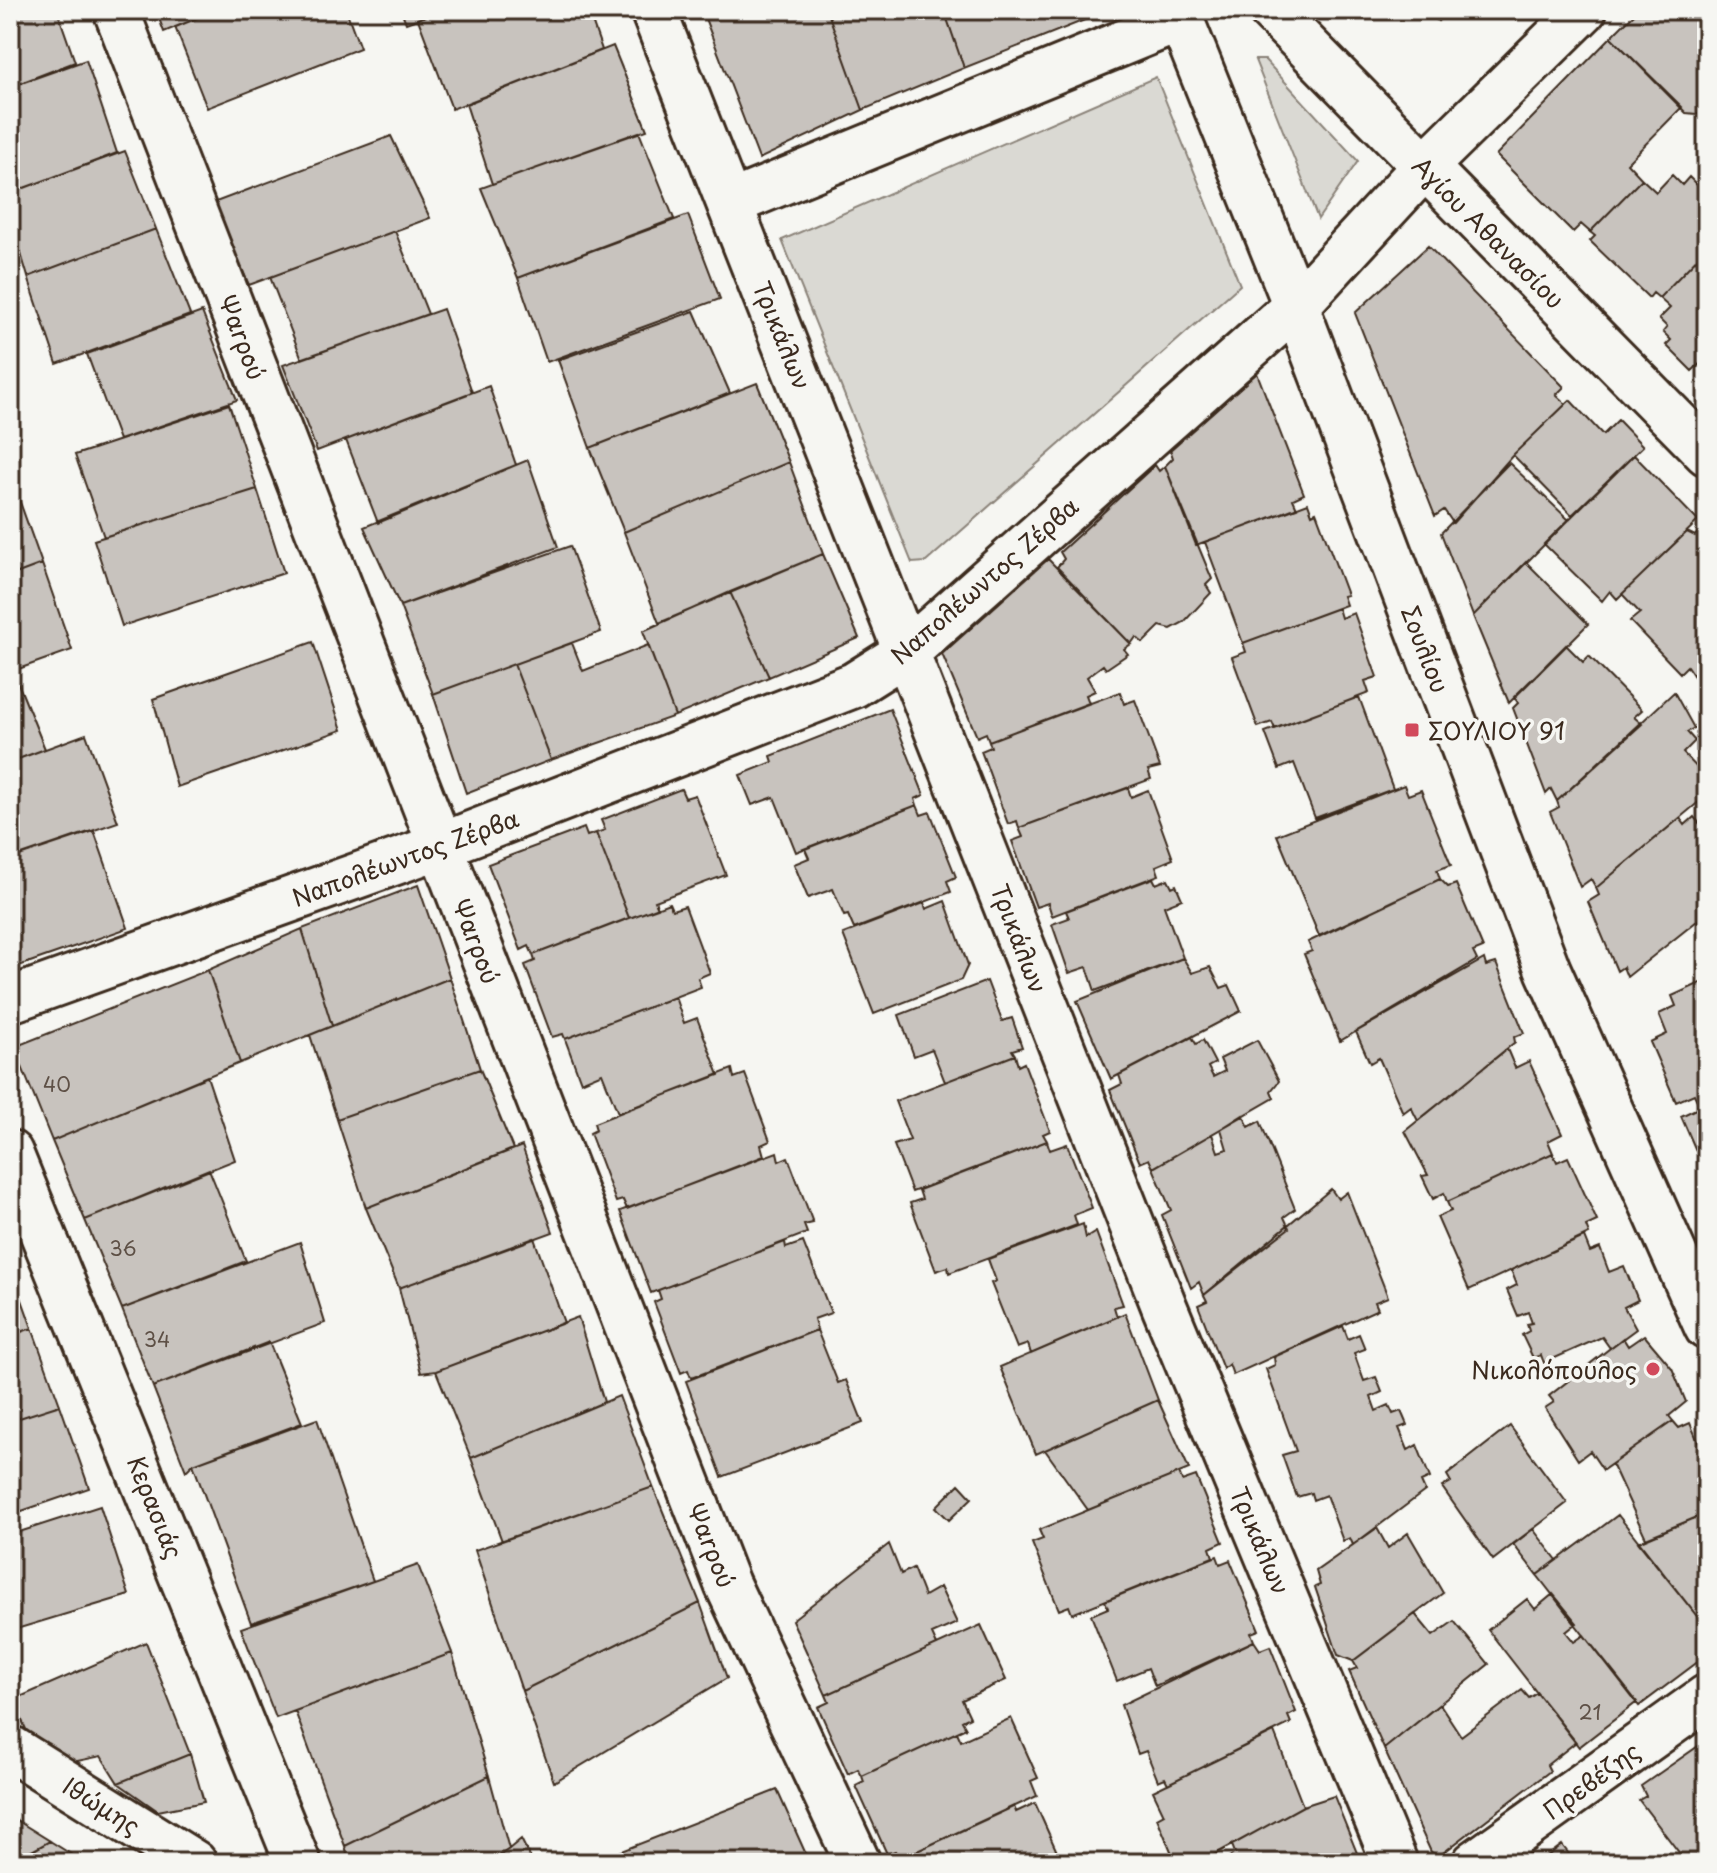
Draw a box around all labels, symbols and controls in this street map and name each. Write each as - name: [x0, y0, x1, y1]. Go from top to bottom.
- street label: Αγίου Αθανασίου: [1405, 148, 1573, 316]
- street label: Τρικάλων: [745, 275, 821, 395]
- street label: Ψαrρού: [210, 289, 276, 385]
- street label: Ναπολέωντος Ζέρβα: [882, 488, 1086, 672]
- street label: Σουλίου: [1393, 600, 1459, 698]
- place label: ΣΟΥΛΙΟΥ 91: [1428, 712, 1565, 748]
- marker: ΣΟΥΛΙΟΥ 91: [1403, 721, 1421, 739]
- street label: Ναπολέωντος Ζέρβα: [287, 799, 524, 915]
- street label: Τρικάλων: [983, 878, 1057, 998]
- street label: Ψαrρού: [444, 893, 510, 989]
- house number: 40: [43, 1069, 71, 1099]
- house number: 36: [109, 1233, 137, 1263]
- house number: 34: [144, 1324, 170, 1354]
- place label: Νικολόπουλος: [1471, 1351, 1637, 1387]
- marker: Νικολόπουλος: [1644, 1360, 1662, 1378]
- street label: Κερασιάς: [119, 1450, 193, 1564]
- street label: Τρικάλων: [1222, 1480, 1300, 1600]
- street label: Ψαrρού: [679, 1497, 745, 1593]
- house number: 21: [1578, 1697, 1602, 1727]
- street label: Πρεβέζης: [1535, 1733, 1647, 1827]
- street label: Ιθώμης: [56, 1767, 148, 1843]

